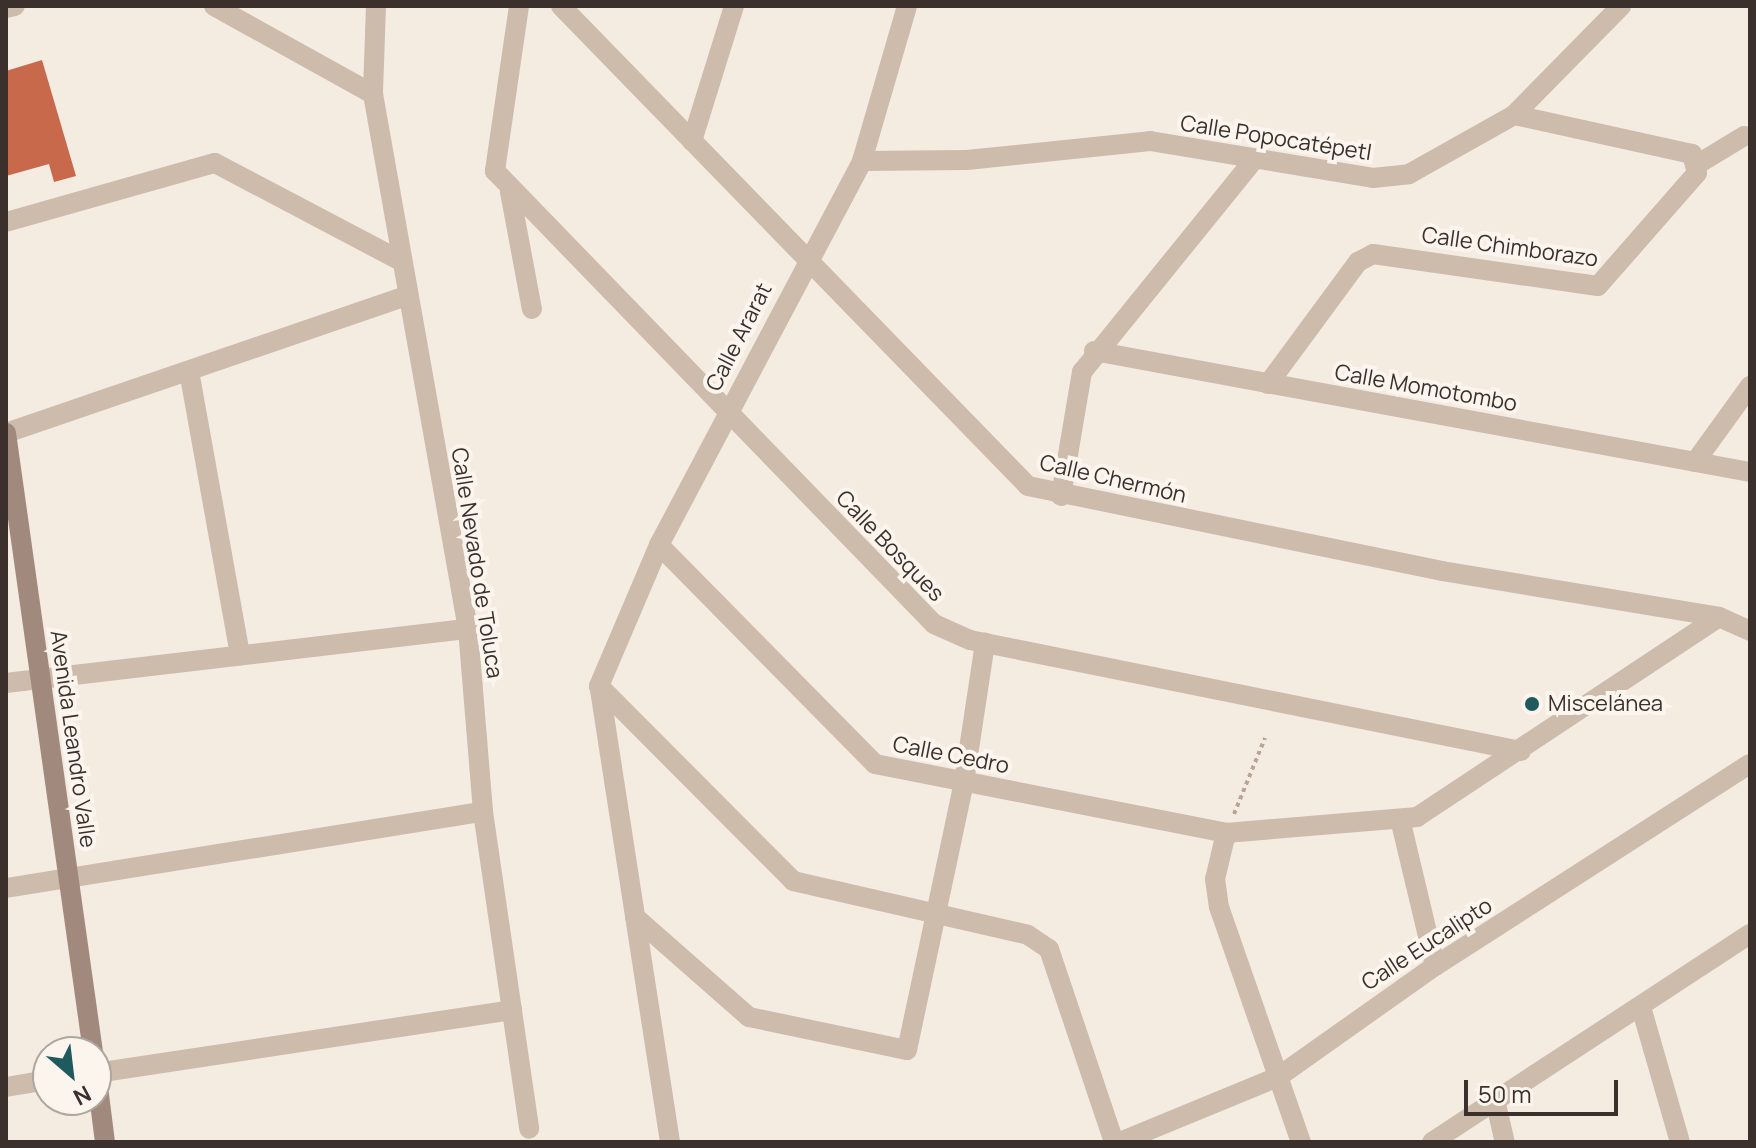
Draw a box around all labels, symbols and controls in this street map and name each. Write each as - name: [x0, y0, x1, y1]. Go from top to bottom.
- street label: Calle Popocatépetl: [1178, 110, 1374, 166]
- street label: Calle Chimborazo: [1420, 222, 1600, 272]
- street label: Calle Ararat: [701, 279, 777, 395]
- street label: Calle Momotombo: [1333, 359, 1519, 417]
- street label: Calle Nevado de Toluca: [446, 446, 508, 680]
- street label: Calle Chermón: [1037, 449, 1189, 509]
- street label: Calle Bosques: [831, 485, 949, 607]
- street label: Avenida Leandro Valle: [45, 629, 101, 849]
- place label: Miscelánea: [1548, 691, 1663, 717]
- marker: Miscelánea: [1523, 695, 1541, 713]
- street label: Calle Cedro: [891, 731, 1011, 779]
- street label: Calle Eucalipto: [1357, 892, 1497, 996]
- north arrow: [32, 1036, 112, 1116]
- scale bar: [1468, 1064, 1622, 1114]
- text: 50 m: [1478, 1077, 1532, 1110]
- text: N: [68, 1078, 96, 1112]

